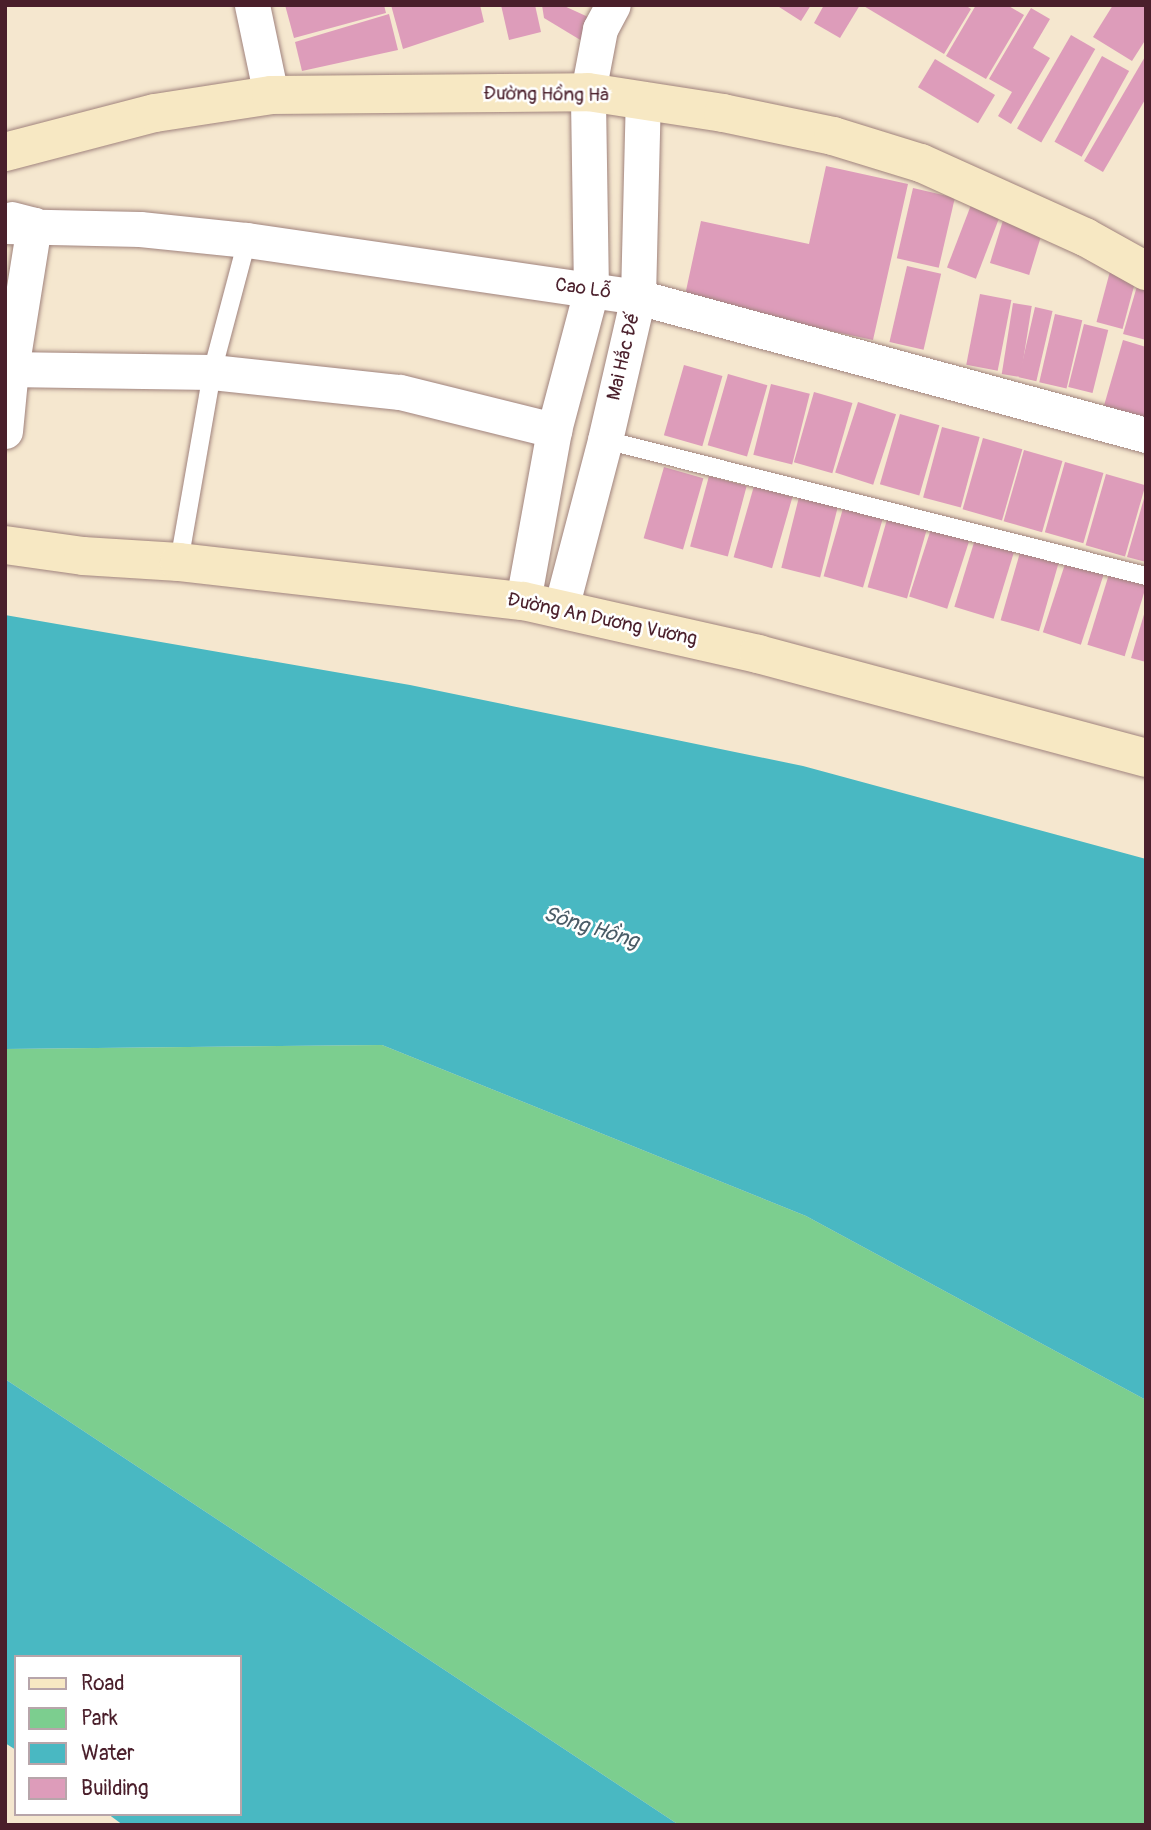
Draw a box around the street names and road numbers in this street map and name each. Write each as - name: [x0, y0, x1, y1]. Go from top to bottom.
- street label: Đường Hồng Hà: [483, 83, 609, 107]
- street label: Cao Lỗ: [554, 274, 612, 304]
- street label: Mai Hắc Đế: [603, 311, 645, 403]
- street label: Đường An Dương Vương: [505, 589, 699, 651]

